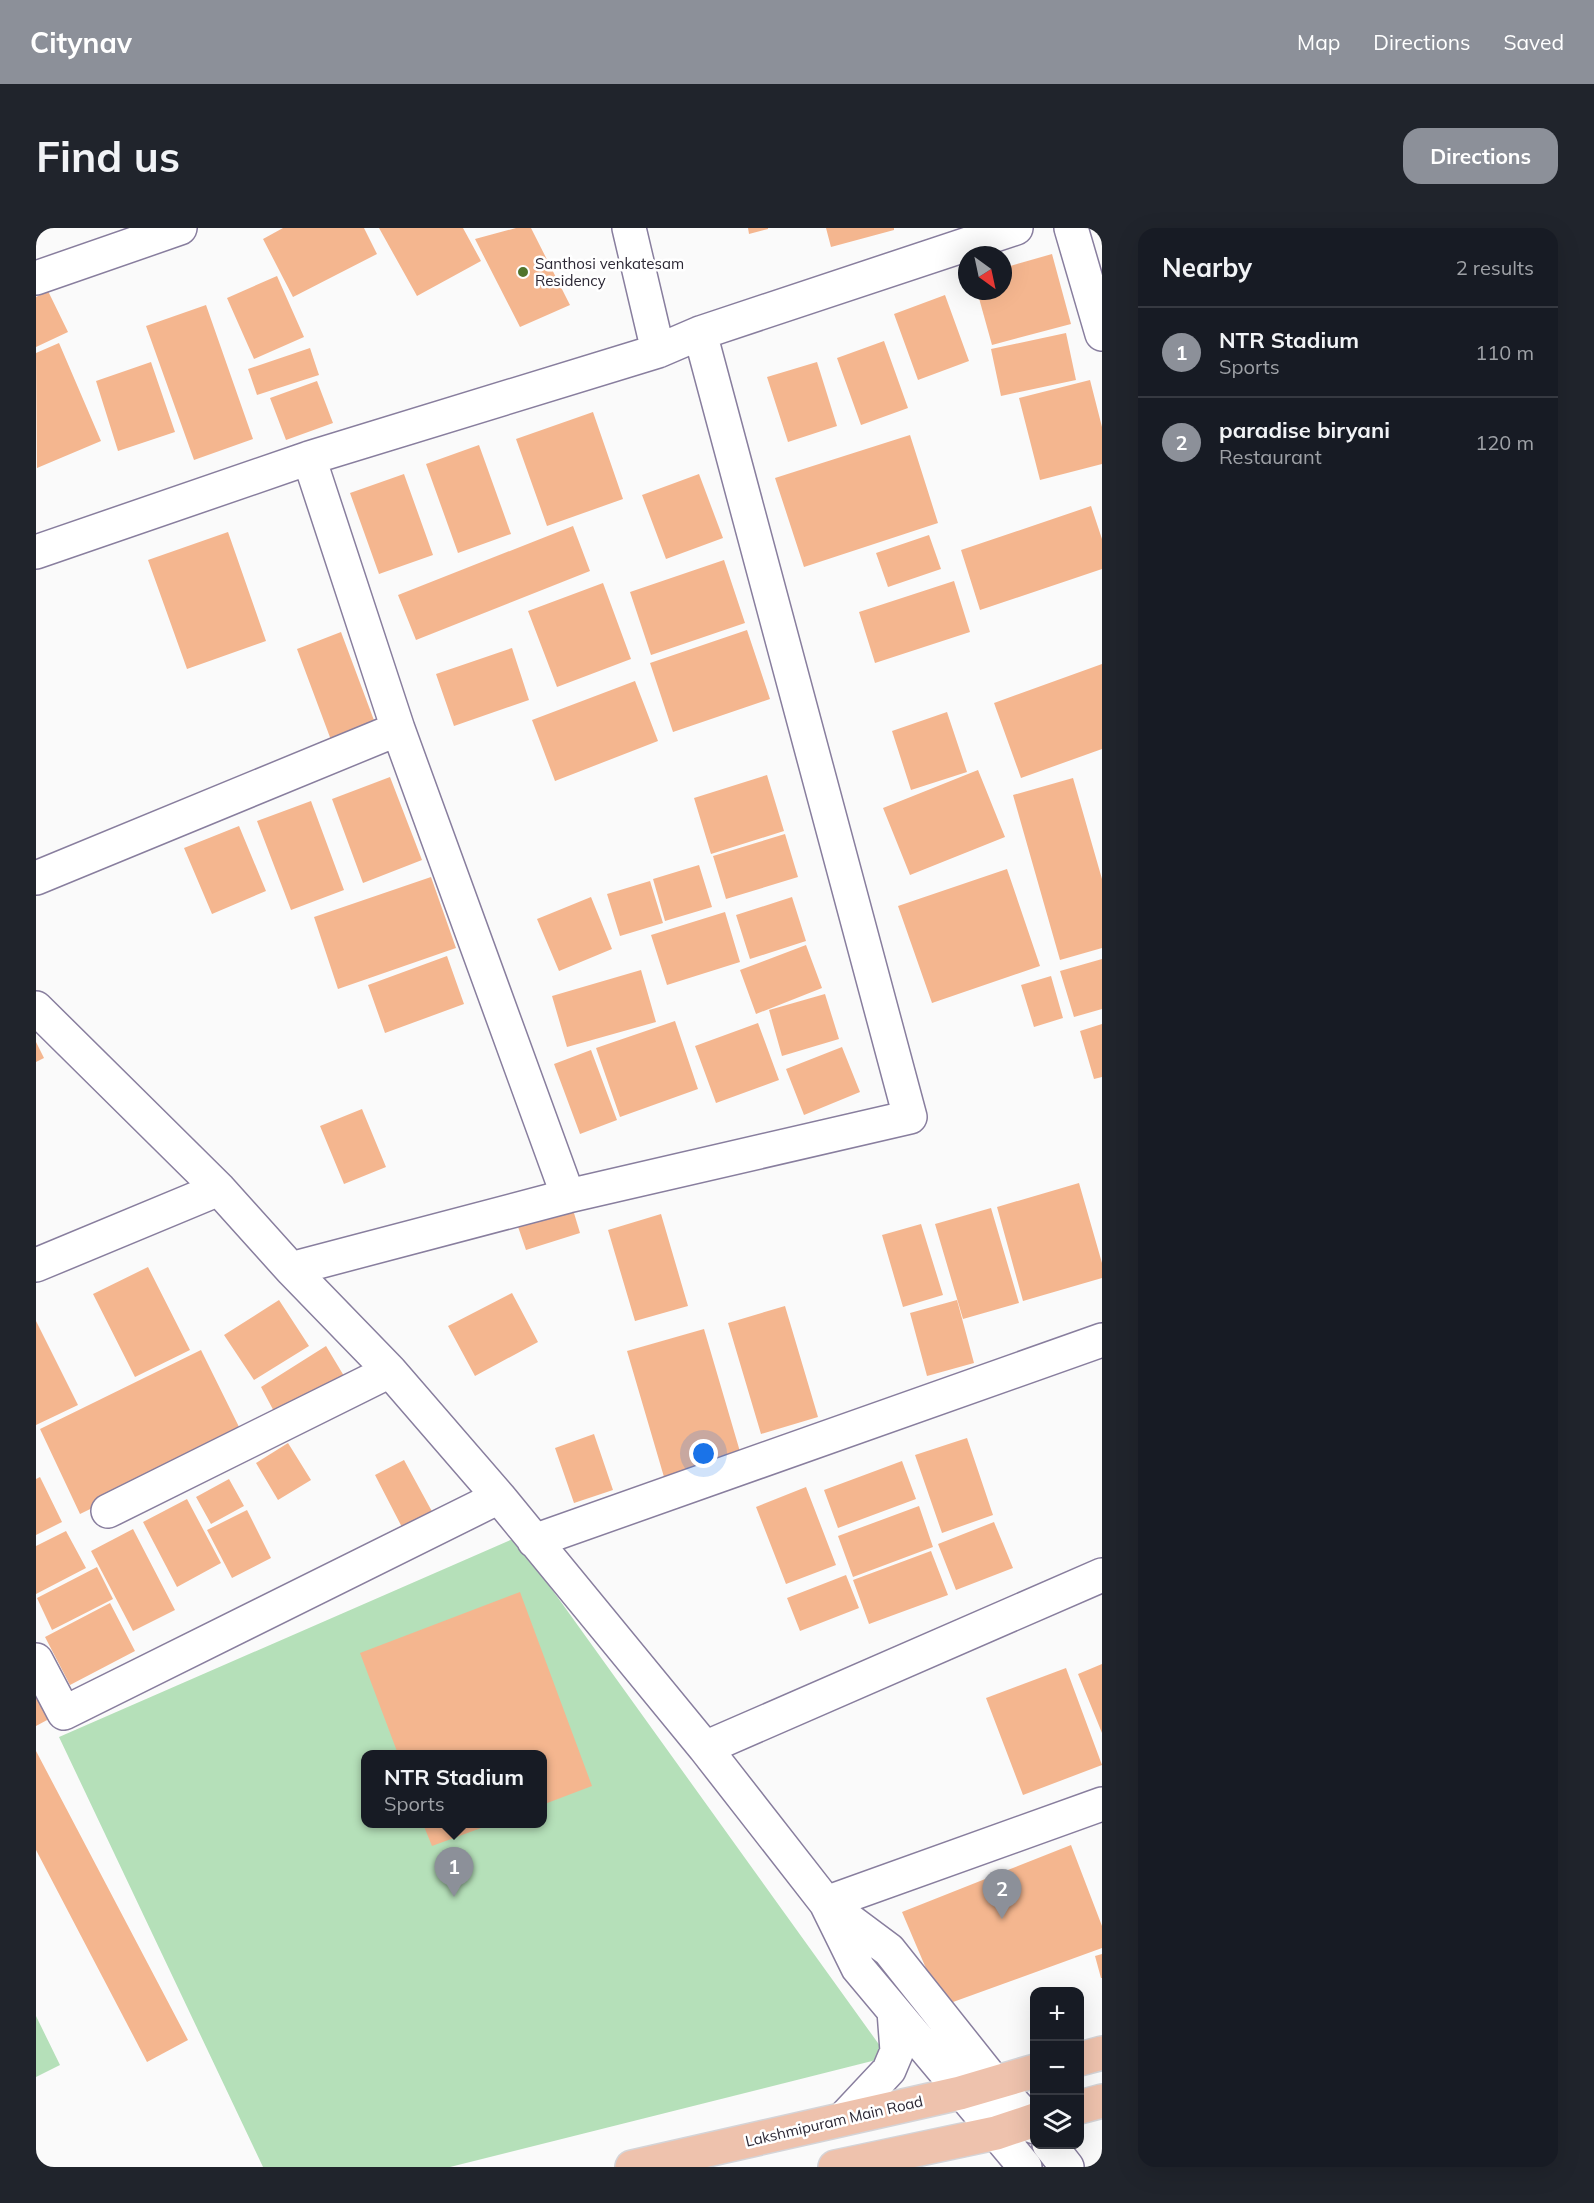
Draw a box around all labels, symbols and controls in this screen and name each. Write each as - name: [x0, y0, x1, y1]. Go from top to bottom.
- text: Citynav: [30, 25, 132, 60]
- text: Map: [1297, 29, 1340, 55]
- text: Directions: [1373, 29, 1470, 55]
- text: Saved: [1503, 29, 1564, 55]
- button: Directions: [1403, 128, 1558, 184]
- text: Find us: [36, 130, 180, 183]
- north arrow: [958, 246, 1012, 300]
- text: Nearby: [1162, 251, 1252, 284]
- place label: Santhosi venkatesam Residency: [535, 254, 684, 290]
- text: 2 results: [1456, 255, 1534, 280]
- marker: Santhosi venkatesam Residency: [516, 265, 530, 279]
- text: NTR Stadium: [1219, 326, 1359, 354]
- text: 1: [1176, 340, 1188, 365]
- text: 110 m: [1475, 340, 1534, 365]
- text: Sports: [1219, 354, 1280, 379]
- text: paradise biryani: [1219, 416, 1390, 444]
- text: 2: [1176, 430, 1188, 455]
- text: 120 m: [1475, 430, 1534, 455]
- text: Restaurant: [1219, 444, 1322, 469]
- your location: [689, 1439, 718, 1468]
- popup: [361, 1750, 547, 1828]
- text: NTR Stadium: [384, 1763, 524, 1791]
- text: Sports: [384, 1791, 445, 1816]
- pin: 1: [434, 1848, 474, 1897]
- pin: 2: [982, 1870, 1022, 1919]
- map controls: [1030, 1987, 1084, 2149]
- button: +: [1030, 1987, 1084, 2041]
- button: −: [1030, 2041, 1084, 2095]
- street label: Lakshmipuram Main Road: [743, 2091, 925, 2151]
- button: layers: [1030, 2095, 1084, 2149]

